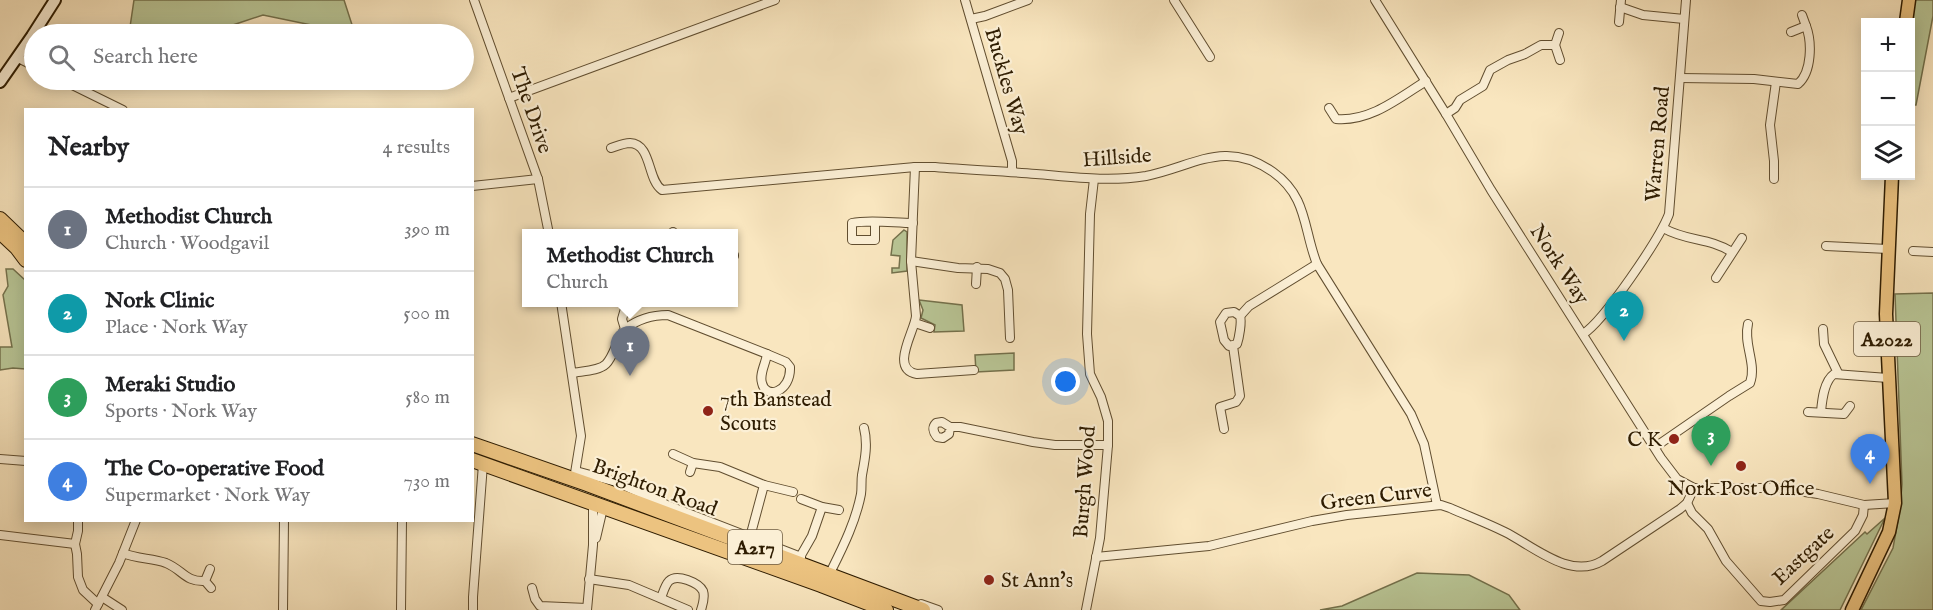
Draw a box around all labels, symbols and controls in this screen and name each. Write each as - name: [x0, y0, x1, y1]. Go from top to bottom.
- map controls: [1861, 18, 1915, 180]
- button: +: [1861, 18, 1915, 72]
- search box: [24, 24, 474, 90]
- street label: Buckles Way: [977, 25, 1034, 139]
- icon: search: [45, 41, 78, 74]
- text: Search here: [93, 43, 198, 71]
- street label: The Drive: [503, 64, 558, 158]
- button: −: [1861, 72, 1915, 126]
- street label: Warren Road: [1640, 84, 1677, 203]
- button: layers: [1861, 126, 1915, 180]
- text: Nearby: [48, 131, 129, 164]
- text: 4 results: [383, 135, 450, 160]
- street label: Hillside: [1082, 143, 1153, 174]
- text: Methodist Church: [105, 203, 272, 231]
- text: 1: [64, 217, 71, 242]
- text: 390 m: [404, 217, 450, 242]
- street label: Nork Way: [1523, 220, 1595, 311]
- popup: [522, 229, 738, 307]
- text: Church · Woodgavil: [105, 231, 269, 256]
- text: Methodist Church: [546, 242, 714, 270]
- text: Church: [546, 270, 608, 295]
- text: Nork Clinic: [105, 287, 214, 315]
- pin: 2: [1604, 292, 1644, 341]
- text: 2: [63, 301, 72, 326]
- text: 500 m: [403, 301, 450, 326]
- text: Place · Nork Way: [105, 315, 248, 340]
- road number: A2022: [1854, 322, 1920, 356]
- pin: 1: [610, 326, 650, 376]
- your location: [1051, 367, 1080, 396]
- text: Meraki Studio: [105, 371, 235, 399]
- text: 3: [64, 385, 71, 410]
- text: 580 m: [405, 385, 450, 410]
- place label: 7th Banstead Scouts: [720, 387, 832, 438]
- text: Sports · Nork Way: [105, 399, 257, 424]
- marker: 7th Banstead Scouts: [701, 404, 715, 418]
- pin: 3: [1692, 416, 1730, 466]
- street label: Burgh Wood: [1068, 424, 1103, 539]
- place label: C K: [1627, 427, 1663, 454]
- marker: C K: [1667, 432, 1681, 446]
- pin: 4: [1850, 434, 1890, 484]
- street label: Brighton Road: [588, 453, 722, 524]
- text: The Co-operative Food: [105, 455, 324, 483]
- marker: Nork Post Office: [1734, 459, 1748, 473]
- text: 4: [63, 469, 72, 494]
- text: 730 m: [404, 469, 450, 494]
- place label: Nork Post Office: [1668, 476, 1815, 503]
- street label: Green Curve: [1319, 477, 1434, 518]
- text: Supermarket · Nork Way: [105, 483, 310, 508]
- street label: Eastgate: [1767, 520, 1841, 592]
- road number: A217: [728, 530, 782, 564]
- place label: St Ann's: [1001, 568, 1073, 595]
- marker: St Ann's: [982, 573, 996, 587]

